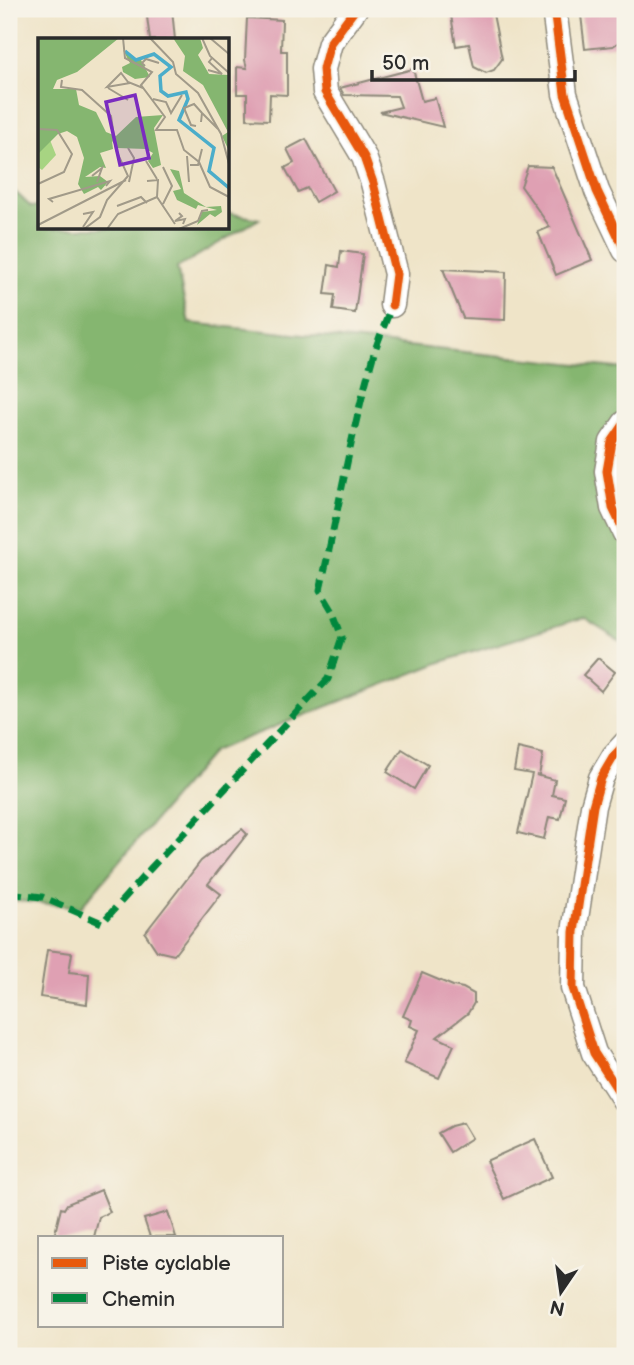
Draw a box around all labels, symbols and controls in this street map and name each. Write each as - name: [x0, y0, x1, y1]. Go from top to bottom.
- inset map: [38, 38, 229, 229]
- scale bar: [372, 38, 574, 82]
- text: 50 m: [382, 51, 429, 76]
- legend: [38, 1236, 284, 1326]
- text: Piste cyclable: [102, 1251, 231, 1276]
- north arrow: [526, 1256, 596, 1326]
- text: Chemin: [102, 1287, 175, 1312]
- text: N: [548, 1294, 567, 1320]

